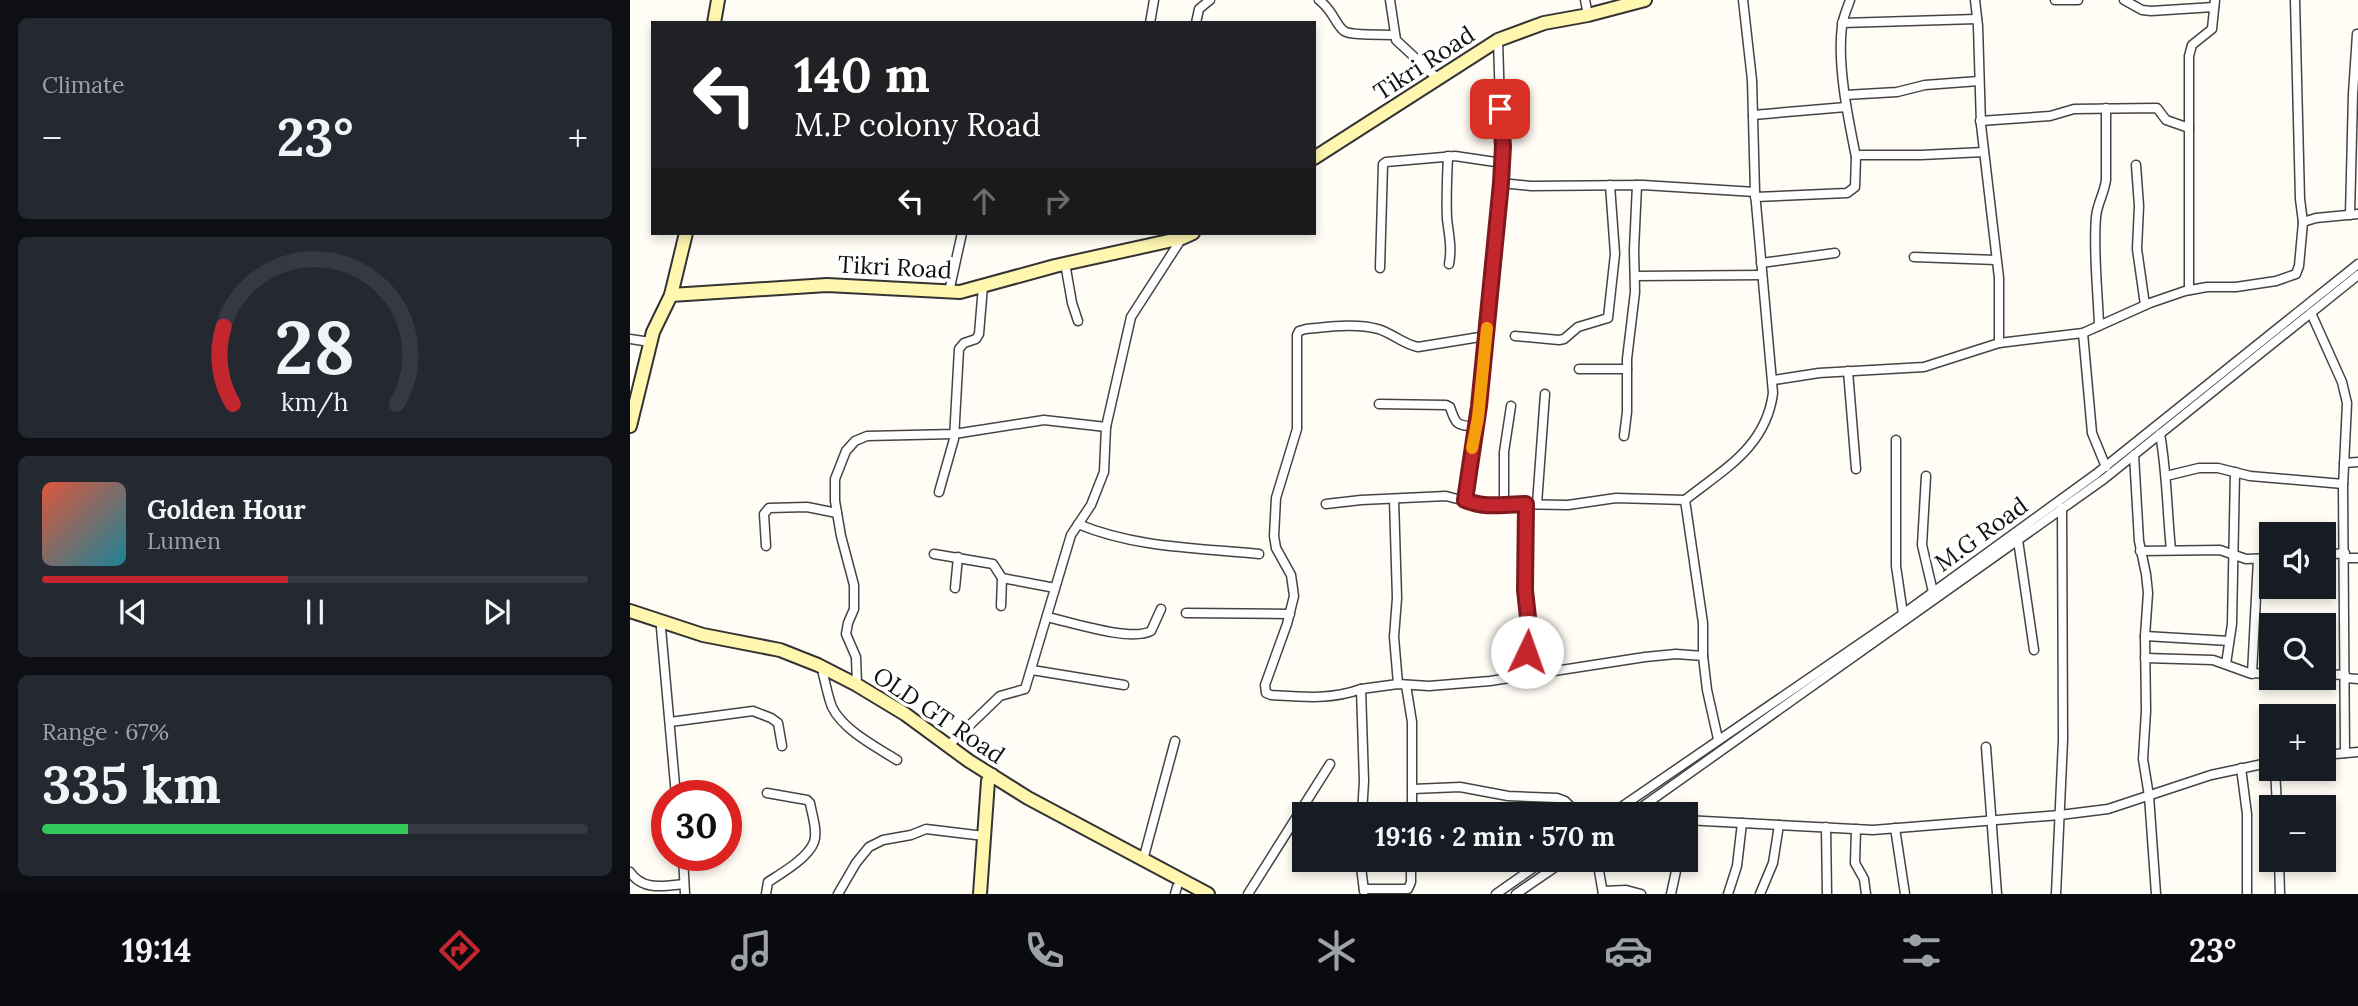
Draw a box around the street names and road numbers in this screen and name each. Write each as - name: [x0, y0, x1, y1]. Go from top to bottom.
- street label: Tikri Road: [1368, 19, 1480, 107]
- street label: Tikri Road: [837, 249, 953, 285]
- street label: M.G Road: [1928, 490, 2034, 578]
- street label: OLD GT Road: [867, 660, 1011, 770]

